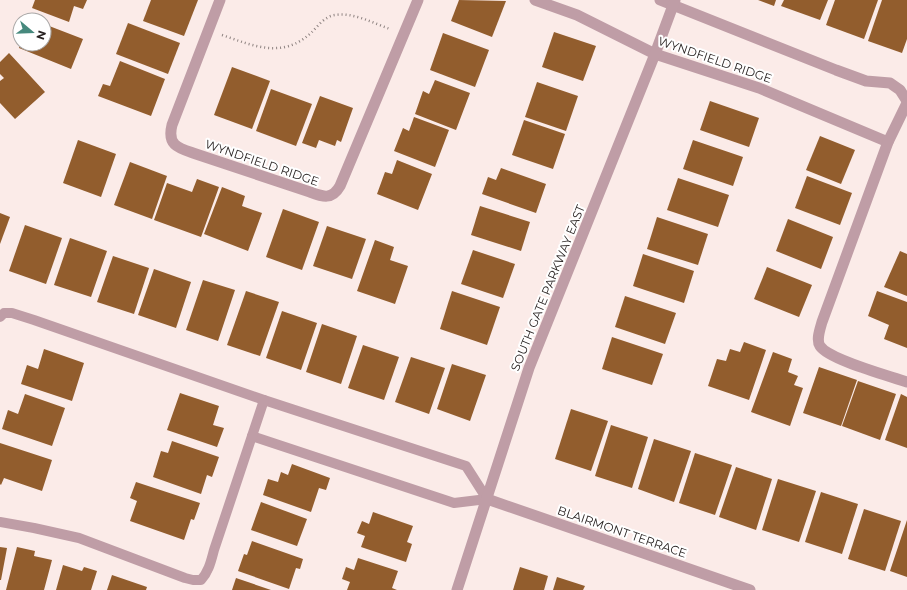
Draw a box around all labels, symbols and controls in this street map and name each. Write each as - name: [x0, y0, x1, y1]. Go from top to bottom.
- north arrow: [12, 12, 52, 52]
- text: N: [33, 29, 50, 42]
- street label: WYNDFIELD RIDGE: [656, 33, 774, 86]
- street label: WYNDFIELD RIDGE: [203, 136, 321, 189]
- street label: SOUTH GATE PARKWAY EAST: [507, 202, 588, 373]
- street label: BLAIRMONT TERRACE: [556, 502, 689, 561]

